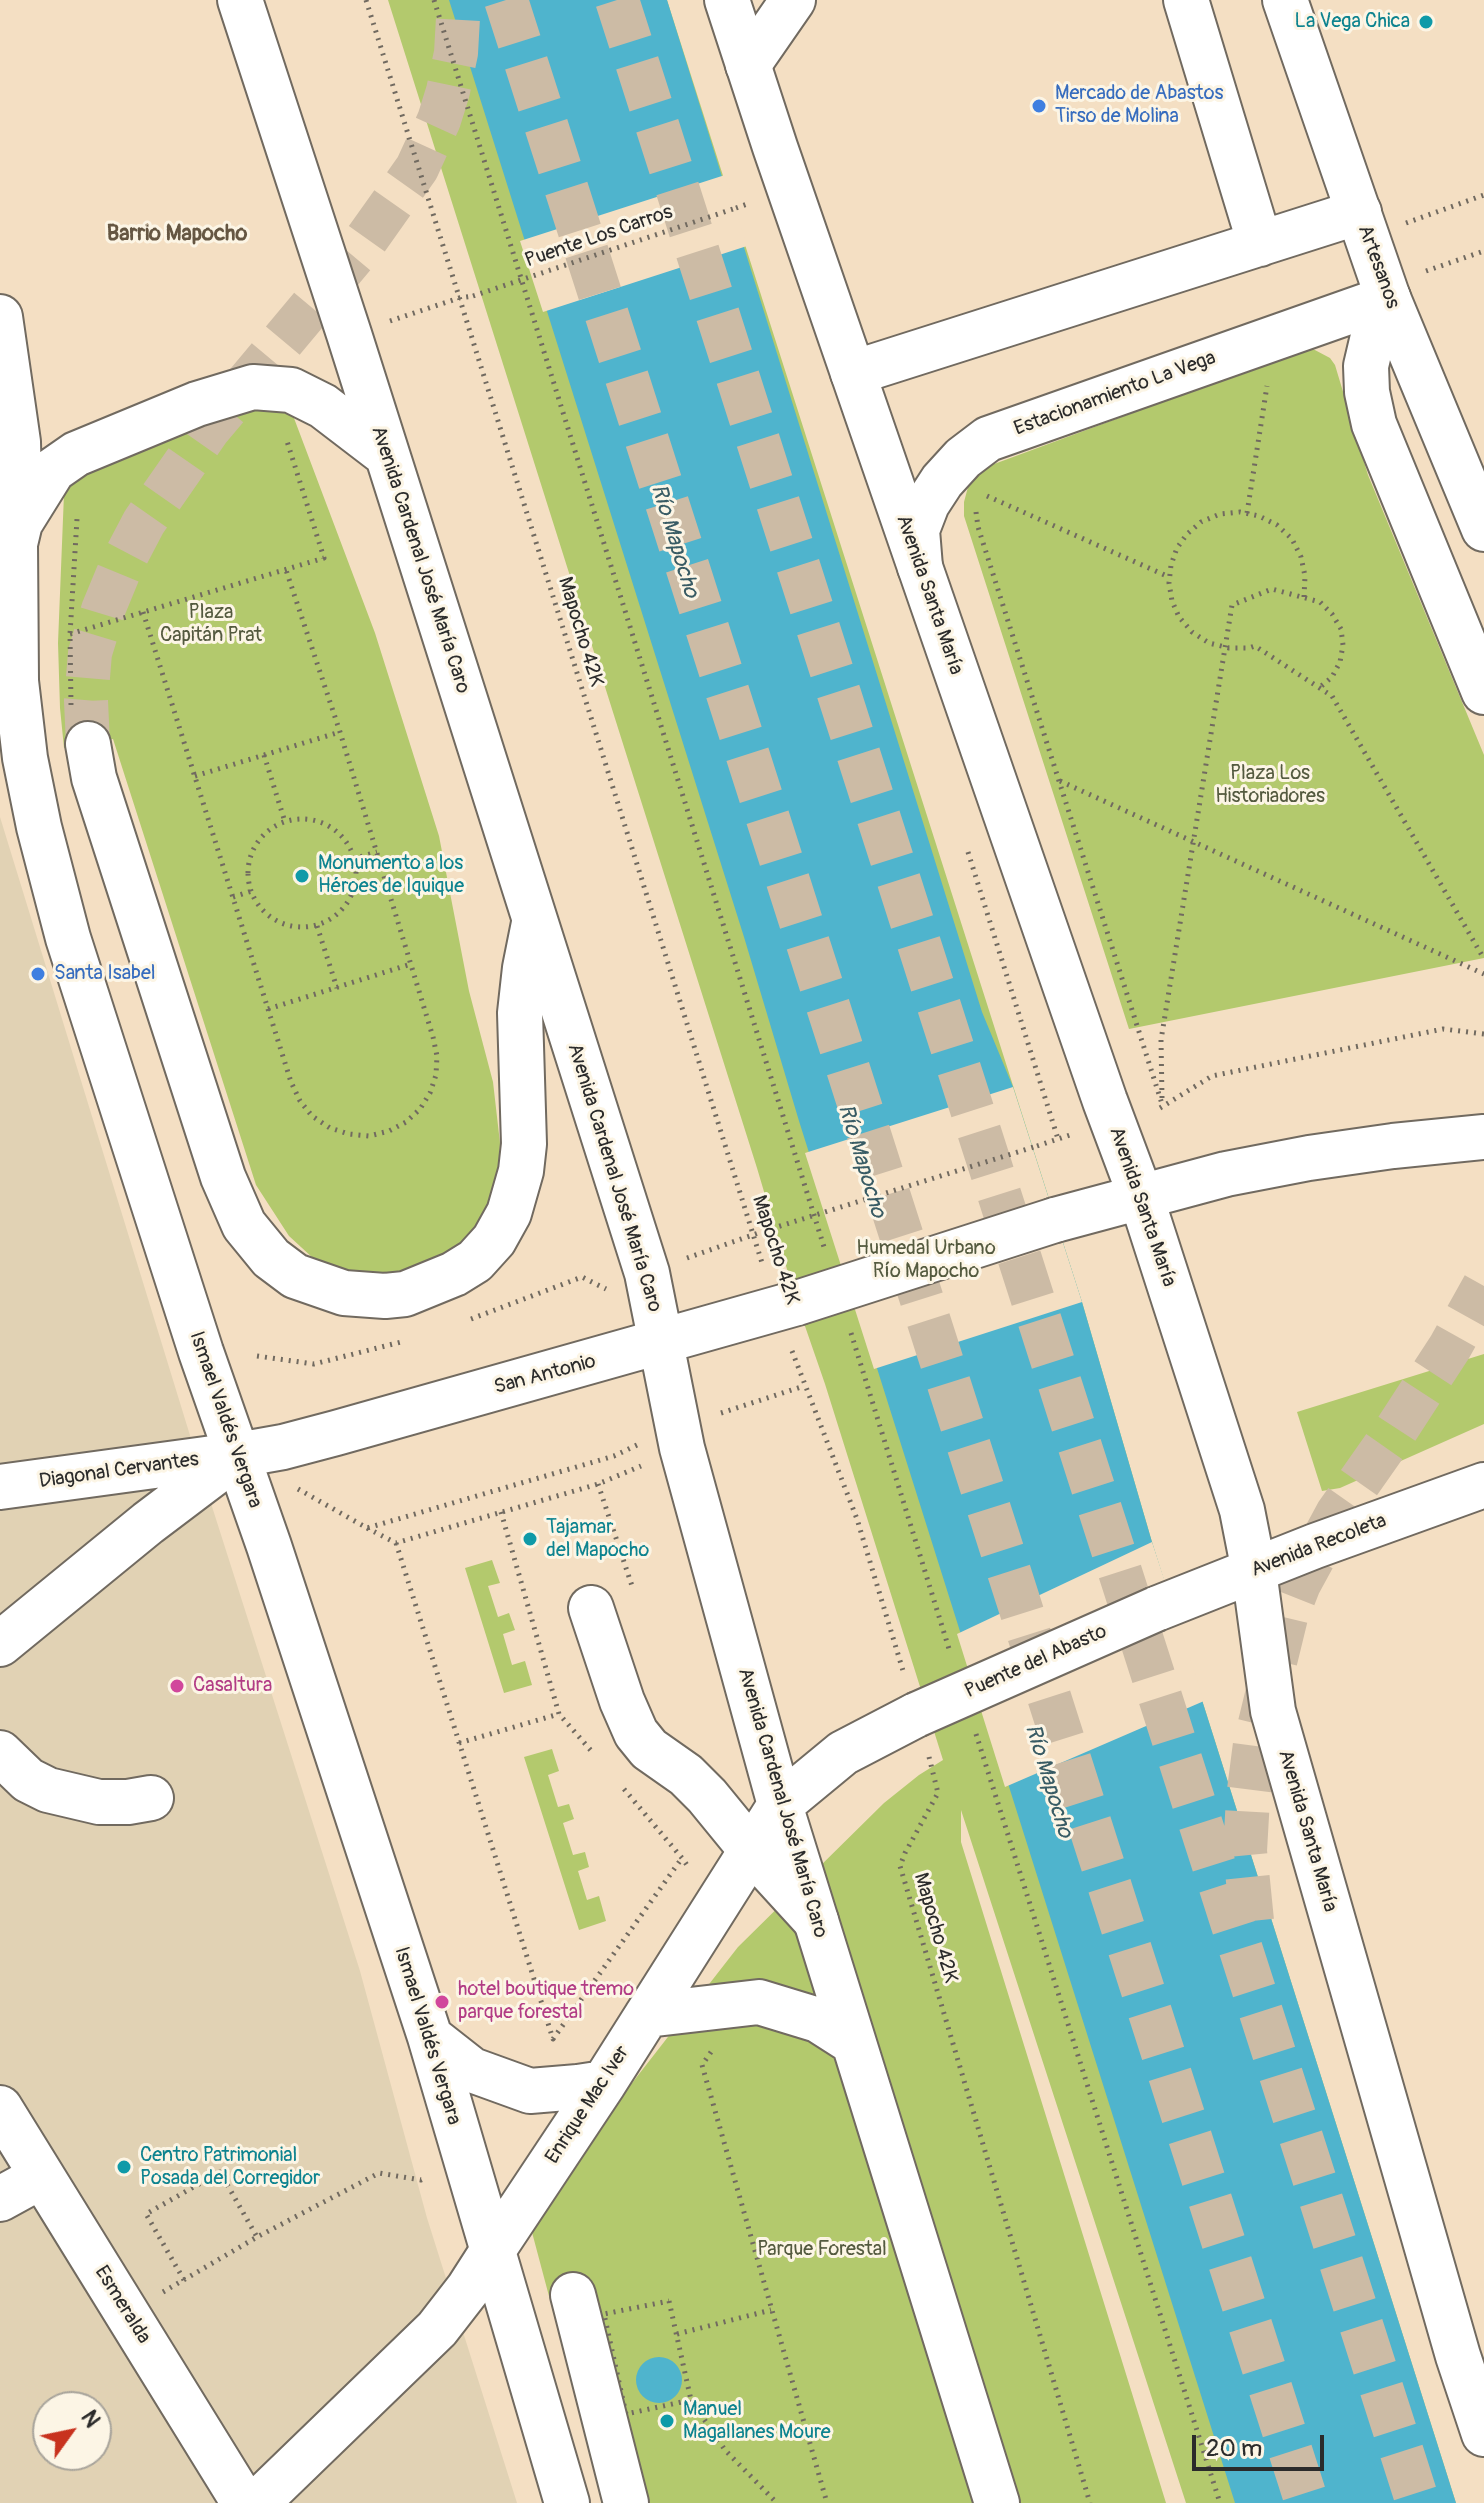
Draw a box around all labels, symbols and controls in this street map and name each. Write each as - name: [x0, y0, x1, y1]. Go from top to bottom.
- place label: La Vega Chica: [1295, 10, 1410, 34]
- marker: La Vega Chica: [1417, 13, 1435, 31]
- place label: Mercado de Abastos Tirso de Molina: [1055, 82, 1223, 129]
- marker: Mercado de Abastos Tirso de Molina: [1030, 97, 1048, 115]
- street label: Puente Los Carros: [522, 201, 676, 273]
- district label: Barrio Mapocho: [107, 221, 247, 247]
- street label: Artesanos: [1352, 222, 1404, 312]
- street label: Estacionamiento La Vega: [1011, 346, 1219, 442]
- street label: Avenida Cardenal José María Caro: [365, 423, 475, 697]
- water label: Río Mapocho: [644, 481, 704, 601]
- street label: Avenida Santa María: [890, 512, 968, 678]
- street label: Mapocho 42K: [552, 574, 608, 690]
- park label: Plaza Capitán Prat: [160, 601, 262, 648]
- park label: Plaza Los Historiadores: [1215, 762, 1325, 809]
- place label: Monumento a los Héroes de Iquique: [318, 852, 464, 899]
- marker: Monumento a los Héroes de Iquique: [293, 867, 311, 885]
- place label: Santa Isabel: [54, 962, 155, 986]
- marker: Santa Isabel: [29, 965, 47, 983]
- street label: Avenida Cardenal José María Caro: [562, 1041, 666, 1315]
- water label: Río Mapocho: [831, 1101, 891, 1221]
- street label: Avenida Santa María: [1103, 1124, 1181, 1290]
- street label: Mapocho 42K: [746, 1192, 804, 1308]
- park label: Humedal Urbano Río Mapocho: [856, 1237, 996, 1284]
- street label: Ismael Valdés Vergara: [184, 1329, 266, 1511]
- street label: San Antonio: [492, 1350, 598, 1400]
- street label: Diagonal Cervantes: [38, 1448, 200, 1494]
- street label: Avenida Recoleta: [1248, 1509, 1390, 1583]
- place label: Tajamar del Mapocho: [546, 1516, 649, 1563]
- marker: Tajamar del Mapocho: [521, 1530, 539, 1548]
- street label: Puente del Abasto: [961, 1620, 1111, 1704]
- street label: Avenida Cardenal José María Caro: [732, 1665, 832, 1941]
- place label: Casaltura: [193, 1674, 272, 1698]
- marker: Casaltura: [168, 1677, 186, 1695]
- water label: Río Mapocho: [1018, 1721, 1078, 1841]
- street label: Avenida Santa María: [1272, 1747, 1342, 1915]
- street label: Mapocho 42K: [908, 1870, 962, 1986]
- street label: Ismael Valdés Vergara: [388, 1944, 466, 2128]
- place label: hotel boutique tremo parque forestal: [458, 1978, 634, 2025]
- marker: hotel boutique tremo parque forestal: [433, 1993, 451, 2011]
- street label: Enrique Mac Iver: [541, 2041, 635, 2169]
- place label: Centro Patrimonial Posada del Corregidor: [140, 2144, 320, 2191]
- marker: Centro Patrimonial Posada del Corregidor: [115, 2158, 133, 2176]
- park label: Parque Forestal: [757, 2238, 887, 2262]
- street label: Esmeralda: [89, 2262, 155, 2348]
- north arrow: [32, 2391, 112, 2471]
- place label: Manuel Magallanes Moure: [683, 2398, 831, 2445]
- text: N: [75, 2405, 106, 2433]
- marker: Manuel Magallanes Moure: [658, 2412, 676, 2430]
- scale bar: [1196, 2419, 1328, 2469]
- text: 20 m: [1206, 2434, 1262, 2463]

